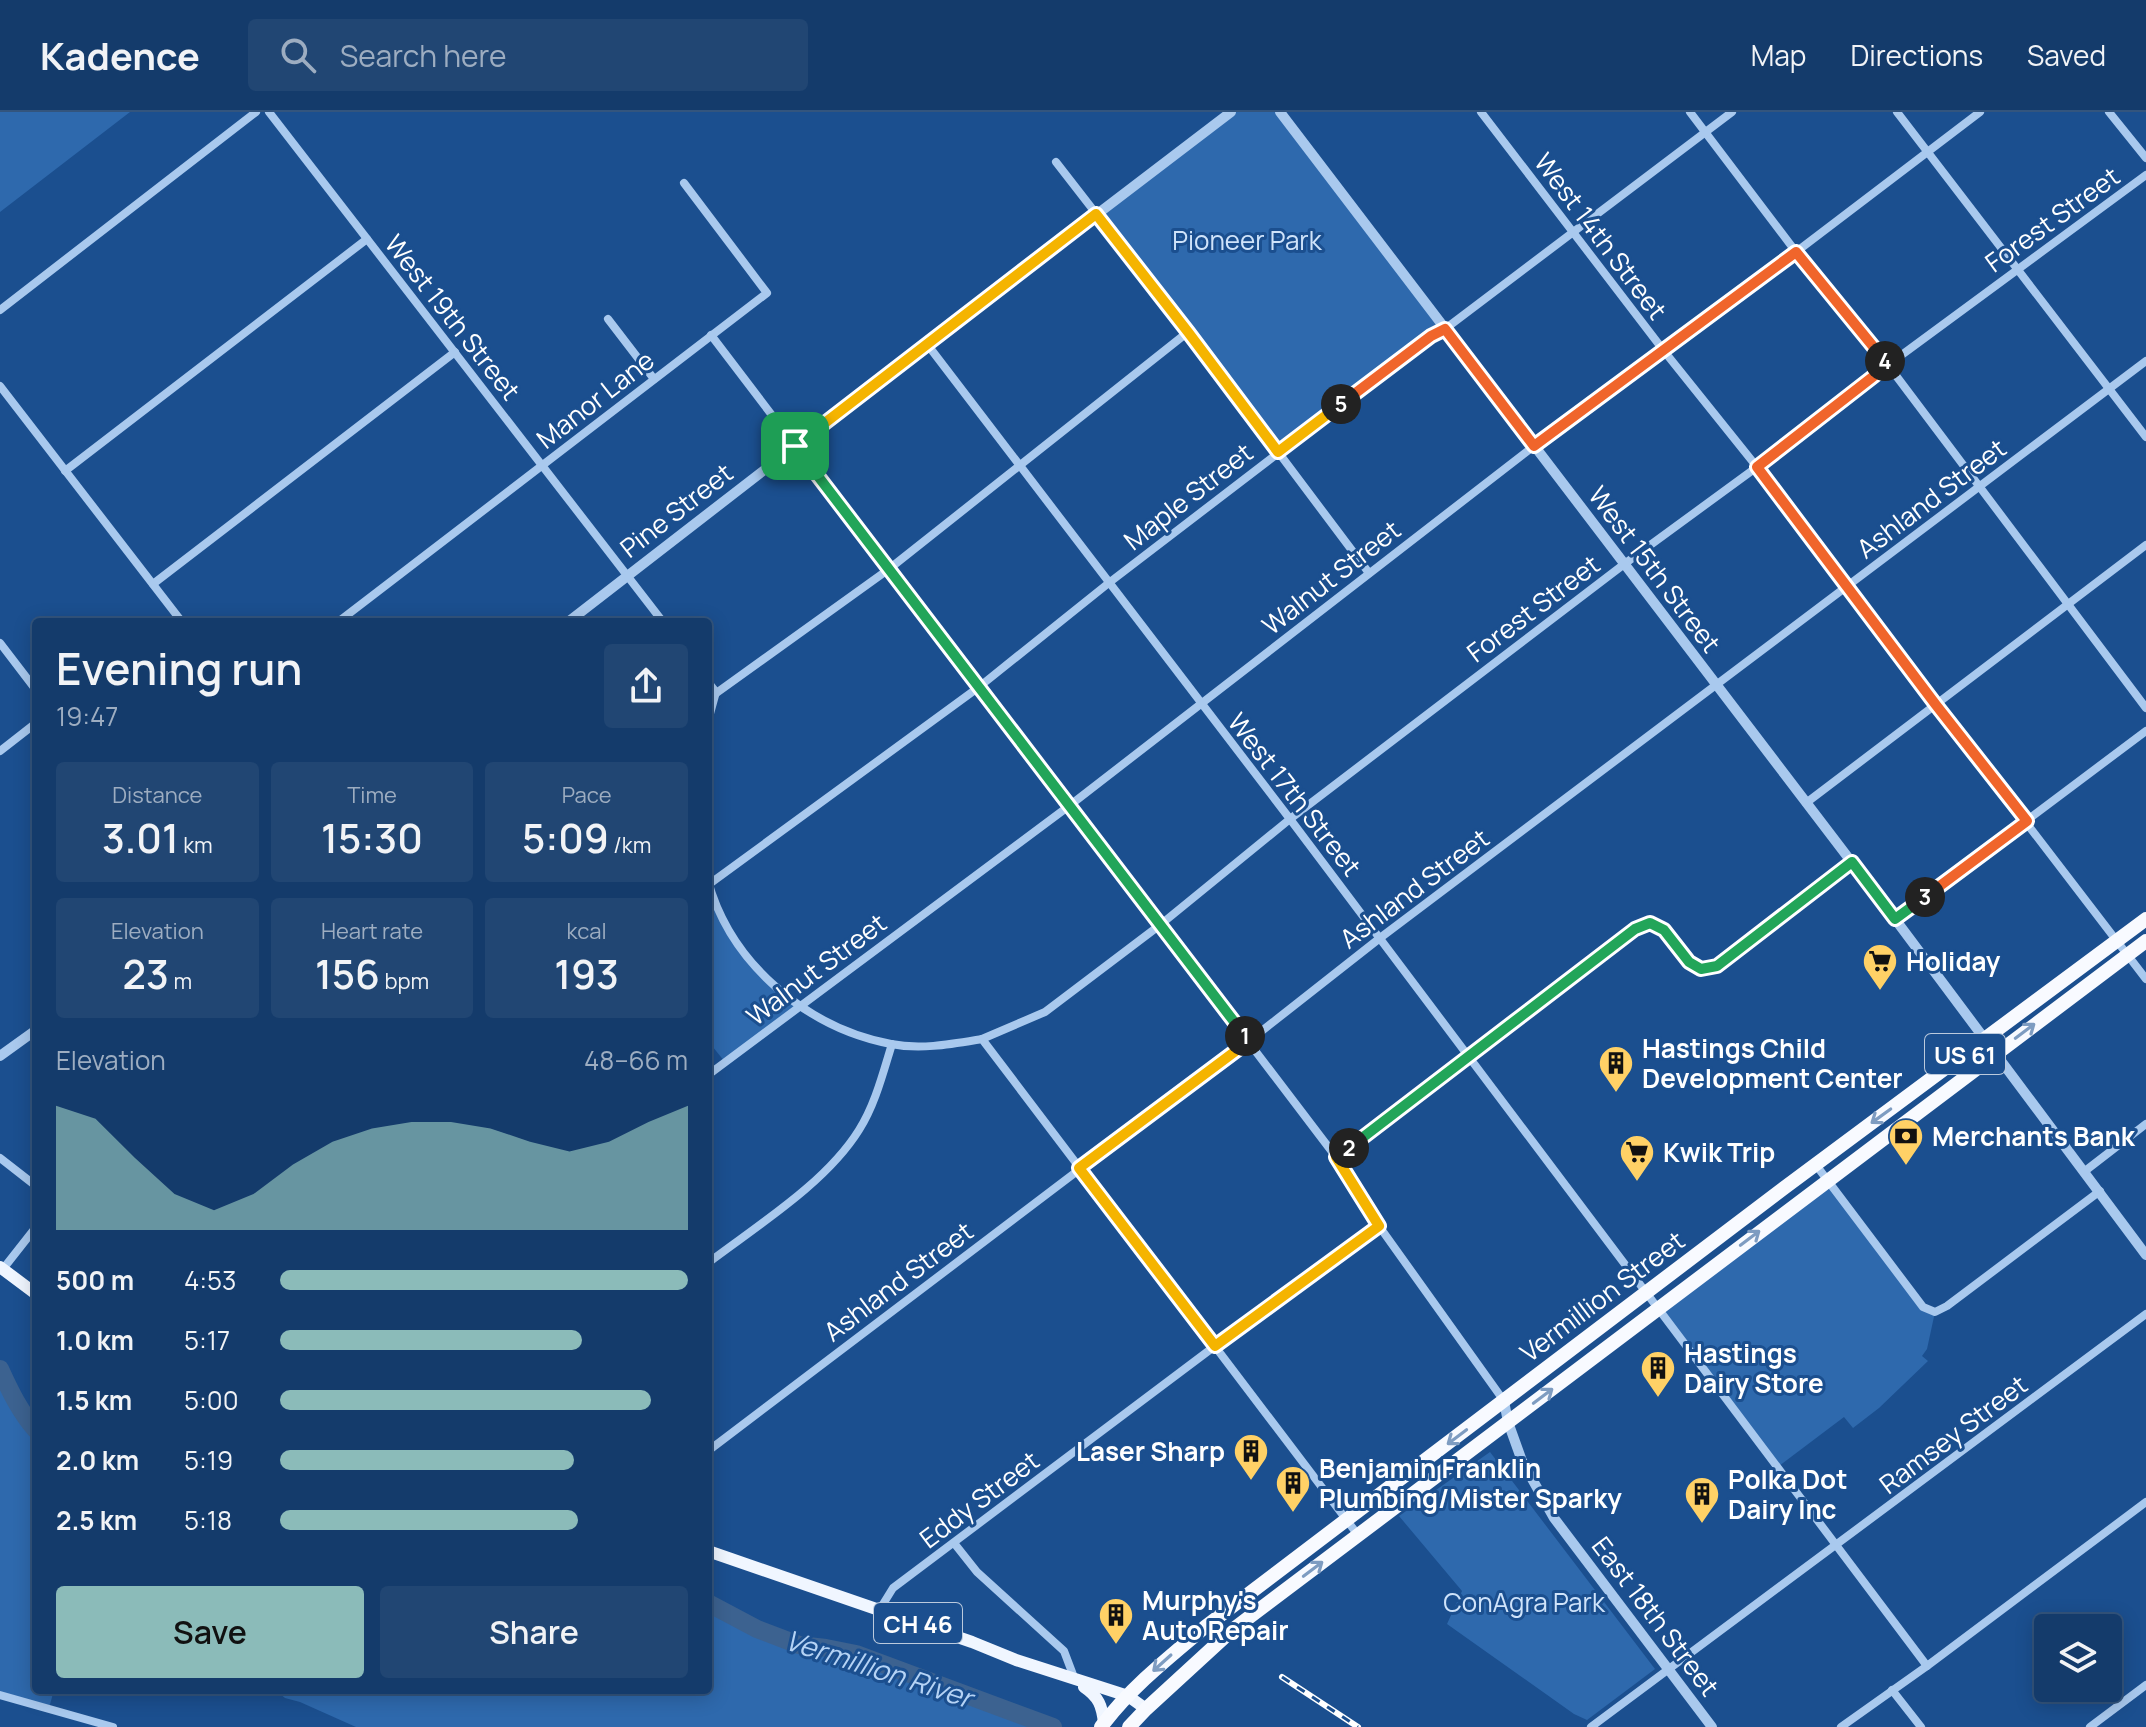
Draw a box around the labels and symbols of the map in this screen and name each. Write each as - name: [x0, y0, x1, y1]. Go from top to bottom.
- street label: West 14th Street: [1526, 145, 1676, 327]
- street label: Forest Street: [1978, 158, 2126, 280]
- park label: Pioneer Park: [1172, 222, 1323, 258]
- street label: West 19th Street: [377, 227, 529, 407]
- pin: 4: [1865, 341, 1905, 381]
- street label: Manor Lane: [529, 342, 661, 456]
- pin: 5: [1321, 384, 1361, 424]
- pin: [761, 412, 829, 480]
- street label: Ashland Street: [1849, 430, 2013, 566]
- street label: Maple Street: [1116, 434, 1260, 558]
- street label: Pine Street: [612, 455, 740, 565]
- street label: West 15th Street: [1580, 478, 1730, 660]
- street label: Walnut Street: [1254, 512, 1408, 642]
- street label: Forest Street: [1459, 546, 1607, 670]
- street label: West 17th Street: [1220, 705, 1370, 883]
- street label: Ashland Street: [1332, 820, 1496, 956]
- pin: 3: [1905, 877, 1945, 917]
- street label: Walnut Street: [739, 905, 893, 1033]
- supermarket icon: Holiday: [1861, 942, 1899, 992]
- place label: Holiday: [1906, 943, 2001, 979]
- pin: 1: [1225, 1016, 1265, 1056]
- one-way arrow: [2013, 1023, 2035, 1040]
- place label: Hastings Child Development Center: [1642, 1030, 1903, 1096]
- road number: US 61: [1925, 1034, 2005, 1074]
- building icon: Hastings Child Development Center: [1597, 1044, 1635, 1094]
- one-way arrow: [1871, 1107, 1893, 1124]
- bank icon: Merchants Bank: [1887, 1117, 1925, 1167]
- place label: Merchants Bank: [1932, 1118, 2136, 1154]
- pin: 2: [1329, 1128, 1369, 1168]
- supermarket icon: Kwik Trip: [1618, 1133, 1656, 1183]
- place label: Kwik Trip: [1663, 1134, 1775, 1170]
- street label: Ashland Street: [816, 1213, 980, 1349]
- street label: Vermillion Street: [1512, 1222, 1692, 1370]
- one-way arrow: [1739, 1230, 1760, 1247]
- place label: Hastings Dairy Store: [1684, 1335, 1824, 1401]
- building icon: Hastings Dairy Store: [1639, 1349, 1677, 1399]
- street label: Ramsey Street: [1872, 1366, 2034, 1502]
- one-way arrow: [1532, 1387, 1553, 1404]
- one-way arrow: [1447, 1428, 1468, 1445]
- building icon: Laser Sharp: [1232, 1432, 1270, 1482]
- place label: Laser Sharp: [1076, 1433, 1225, 1469]
- street label: Eddy Street: [912, 1442, 1046, 1556]
- place label: Benjamin Franklin Plumbing/Mister Sparky: [1319, 1450, 1622, 1516]
- place label: Polka Dot Dairy Inc: [1728, 1461, 1847, 1527]
- building icon: Benjamin Franklin Plumbing/Mister Sparky: [1274, 1464, 1312, 1514]
- building icon: Polka Dot Dairy Inc: [1683, 1475, 1721, 1525]
- street label: East 18th Street: [1584, 1529, 1728, 1703]
- one-way arrow: [1302, 1561, 1323, 1578]
- place label: Murphy's Auto Repair: [1142, 1582, 1289, 1648]
- park label: ConAgra Park: [1443, 1584, 1606, 1620]
- building icon: Murphy's Auto Repair: [1097, 1596, 1135, 1646]
- road number: CH 46: [874, 1603, 962, 1643]
- water label: Vermillion River: [781, 1620, 981, 1717]
- one-way arrow: [1152, 1653, 1172, 1672]

